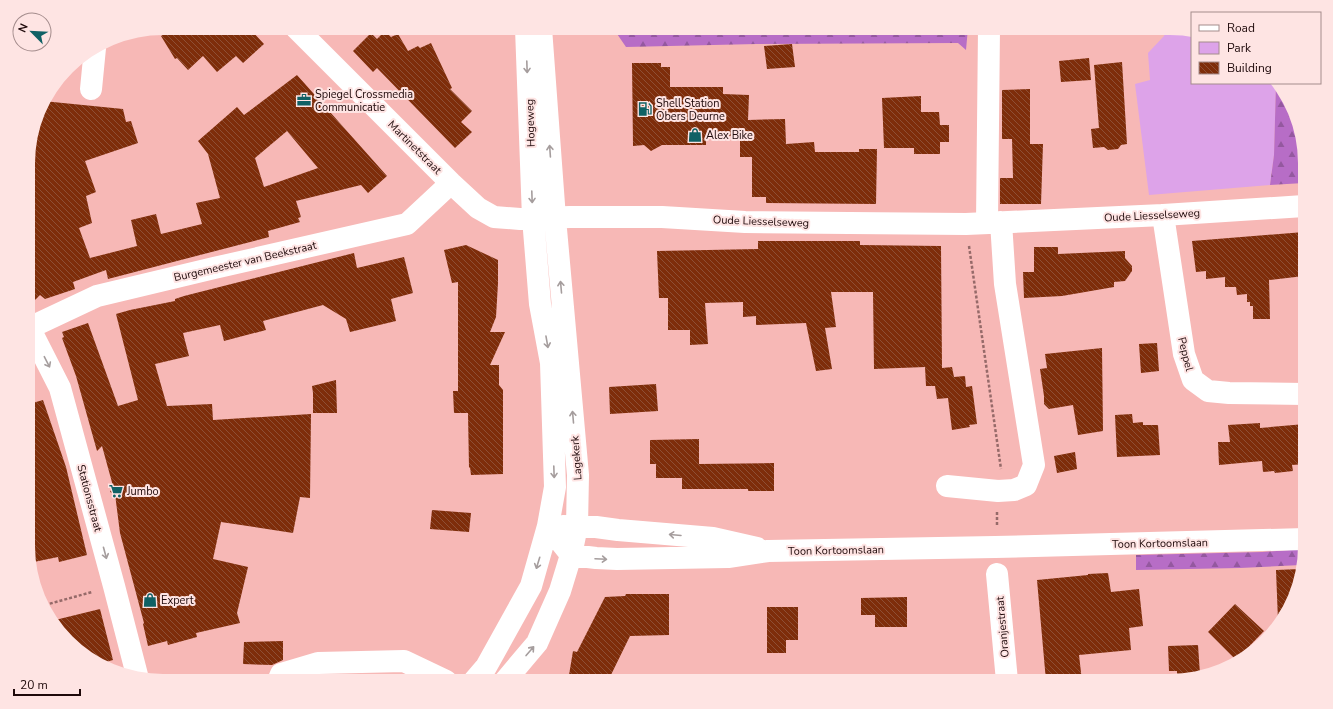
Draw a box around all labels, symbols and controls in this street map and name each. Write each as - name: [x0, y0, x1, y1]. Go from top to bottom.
- north arrow: [12, 12, 52, 52]
- legend: [1191, 12, 1321, 84]
- text: Road: [1227, 20, 1255, 36]
- text: N: [15, 21, 32, 35]
- text: Park: [1227, 40, 1252, 56]
- one-way arrow: [524, 60, 531, 73]
- text: Building: [1227, 60, 1272, 76]
- place label: Spiegel Crossmedia Communicatie: [315, 87, 413, 115]
- office icon: Spiegel Crossmedia Communicatie: [296, 92, 312, 108]
- place label: Shell Station Obers Deurne: [656, 96, 725, 124]
- street label: Hogeweg: [522, 99, 539, 147]
- fuel station icon: Shell Station Obers Deurne: [637, 101, 653, 117]
- street label: Martinetstraat: [384, 117, 445, 178]
- shop icon: Alex Bike: [687, 127, 703, 143]
- place label: Alex Bike: [706, 128, 753, 143]
- one-way arrow: [547, 145, 554, 158]
- one-way arrow: [529, 190, 536, 203]
- street label: Oude Liesselseweg: [1104, 205, 1200, 226]
- street label: Oude Liesselseweg: [713, 212, 809, 231]
- street label: Burgemeester van Beekstraat: [172, 238, 318, 285]
- one-way arrow: [558, 281, 565, 294]
- one-way arrow: [543, 335, 551, 348]
- street label: Peppel: [1174, 336, 1197, 373]
- one-way arrow: [43, 356, 51, 368]
- one-way arrow: [569, 411, 577, 424]
- street label: Lagekerk: [567, 435, 586, 481]
- street label: Stationsstraat: [73, 463, 106, 534]
- one-way arrow: [550, 465, 558, 478]
- supermarket icon: Jumbo: [108, 483, 124, 499]
- place label: Jumbo: [126, 484, 159, 499]
- one-way arrow: [669, 531, 682, 539]
- street label: Toon Kortoomslaan: [1112, 535, 1208, 552]
- street label: Toon Kortoomslaan: [788, 542, 884, 559]
- one-way arrow: [102, 546, 109, 559]
- one-way arrow: [594, 555, 607, 562]
- one-way arrow: [534, 557, 541, 570]
- shop icon: Expert: [142, 592, 158, 608]
- place label: Expert: [161, 593, 194, 608]
- street label: Oranjestraat: [992, 596, 1013, 658]
- one-way arrow: [526, 646, 535, 657]
- scale bar: [14, 671, 80, 697]
- text: 20 m: [20, 677, 48, 693]

